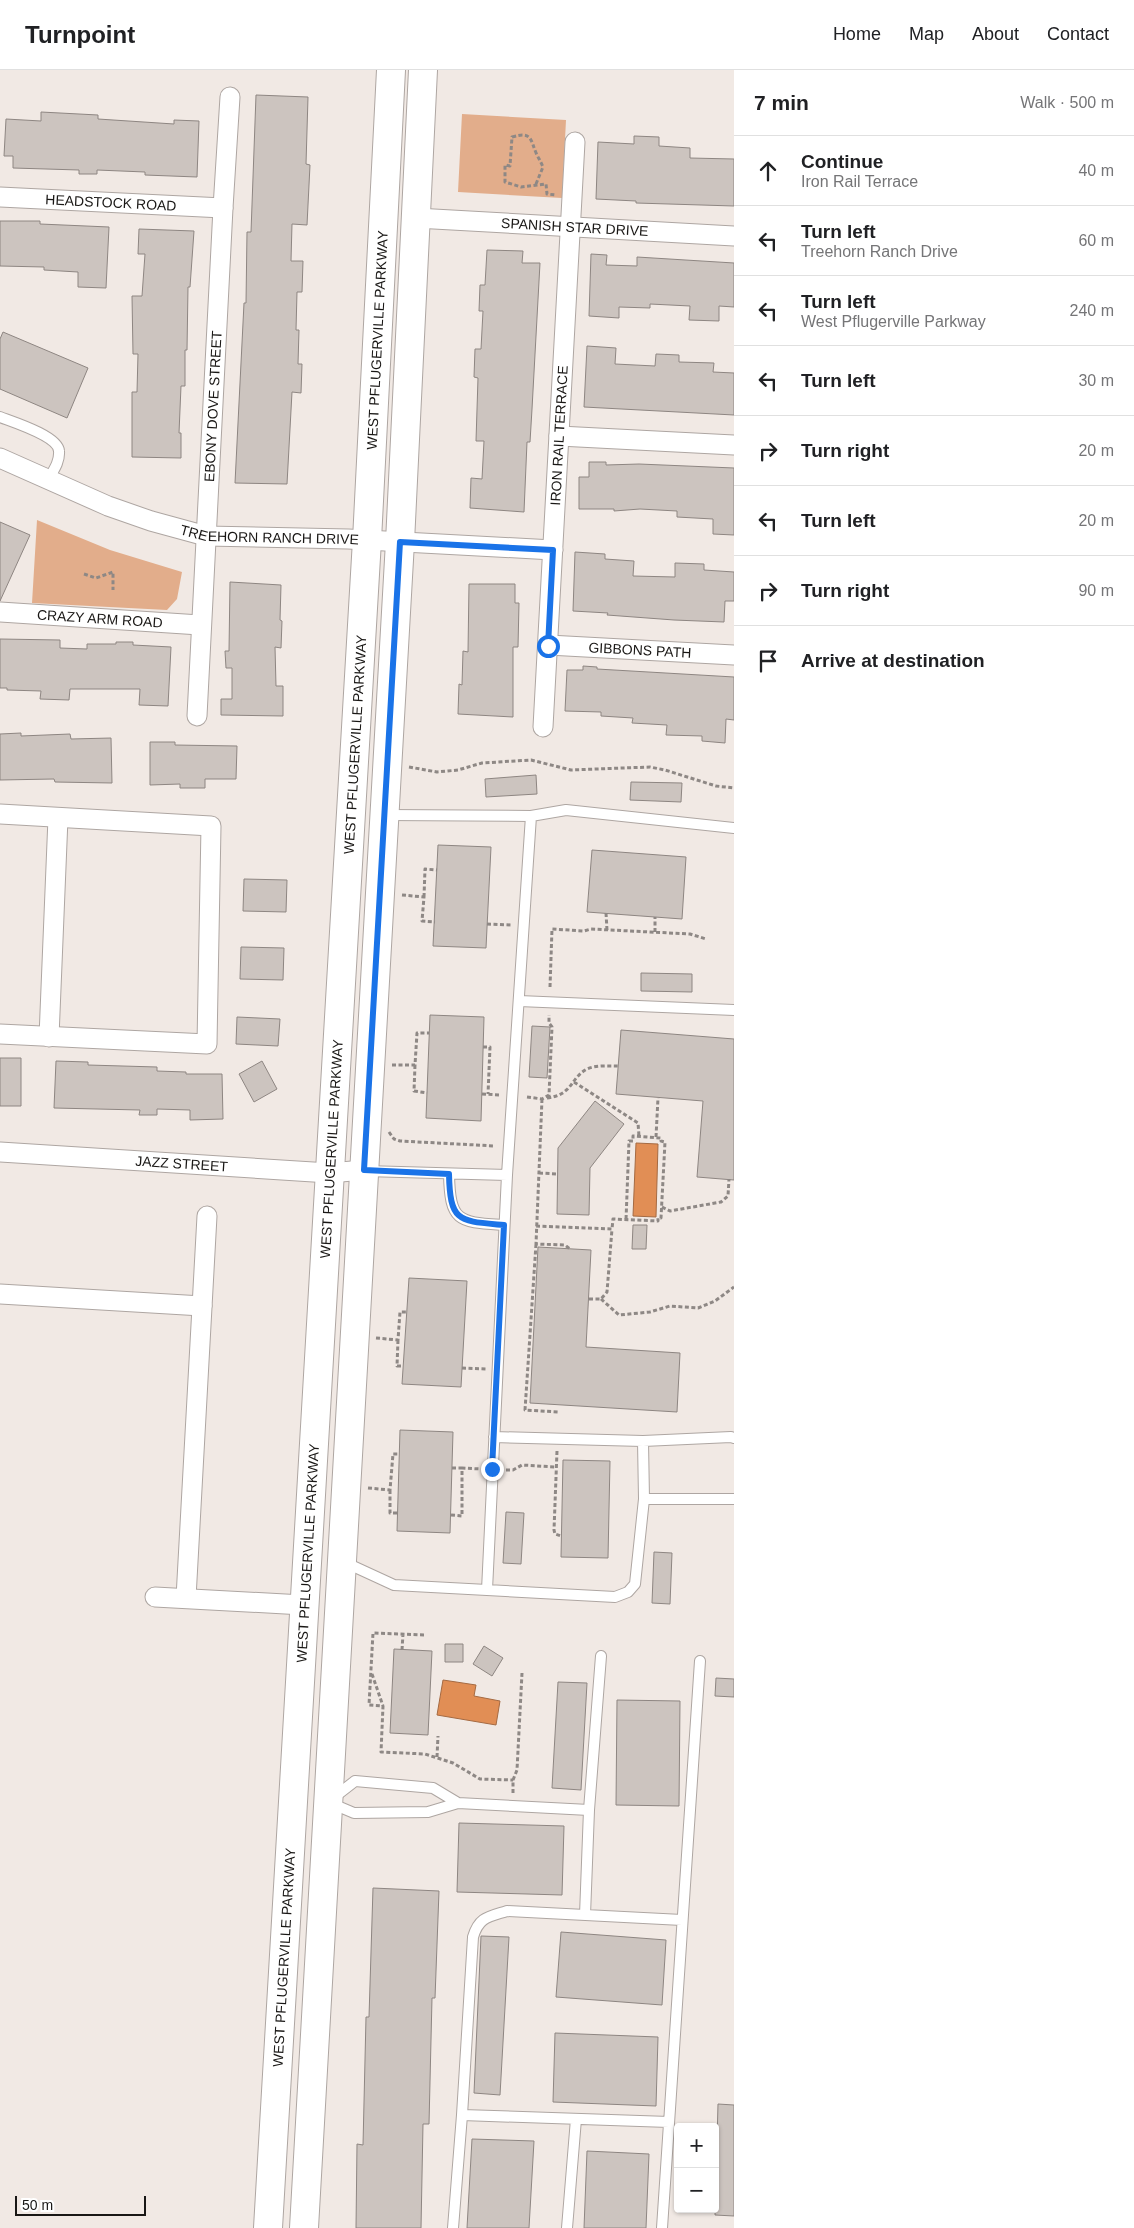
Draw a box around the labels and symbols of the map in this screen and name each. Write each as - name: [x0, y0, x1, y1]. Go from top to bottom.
- street label: HEADSTOCK ROAD: [45, 191, 177, 214]
- street label: SPANISH STAR DRIVE: [501, 215, 649, 239]
- street label: WEST PFLUGERVILLE PARKWAY: [364, 229, 391, 450]
- street label: EBONY DOVE STREET: [201, 330, 225, 482]
- street label: IRON RAIL TERRACE: [547, 365, 571, 506]
- street label: TREEHORN RANCH DRIVE: [179, 521, 359, 548]
- street label: CRAZY ARM ROAD: [36, 606, 163, 631]
- street label: WEST PFLUGERVILLE PARKWAY: [341, 634, 369, 855]
- route start: [537, 635, 560, 658]
- street label: GIBBONS PATH: [588, 639, 692, 661]
- street label: WEST PFLUGERVILLE PARKWAY: [317, 1038, 346, 1259]
- street label: JAZZ STREET: [135, 1153, 229, 1175]
- street label: WEST PFLUGERVILLE PARKWAY: [293, 1442, 322, 1663]
- route end: [481, 1458, 504, 1481]
- street label: WEST PFLUGERVILLE PARKWAY: [269, 1847, 298, 2068]
- scale bar: [15, 2193, 146, 2216]

